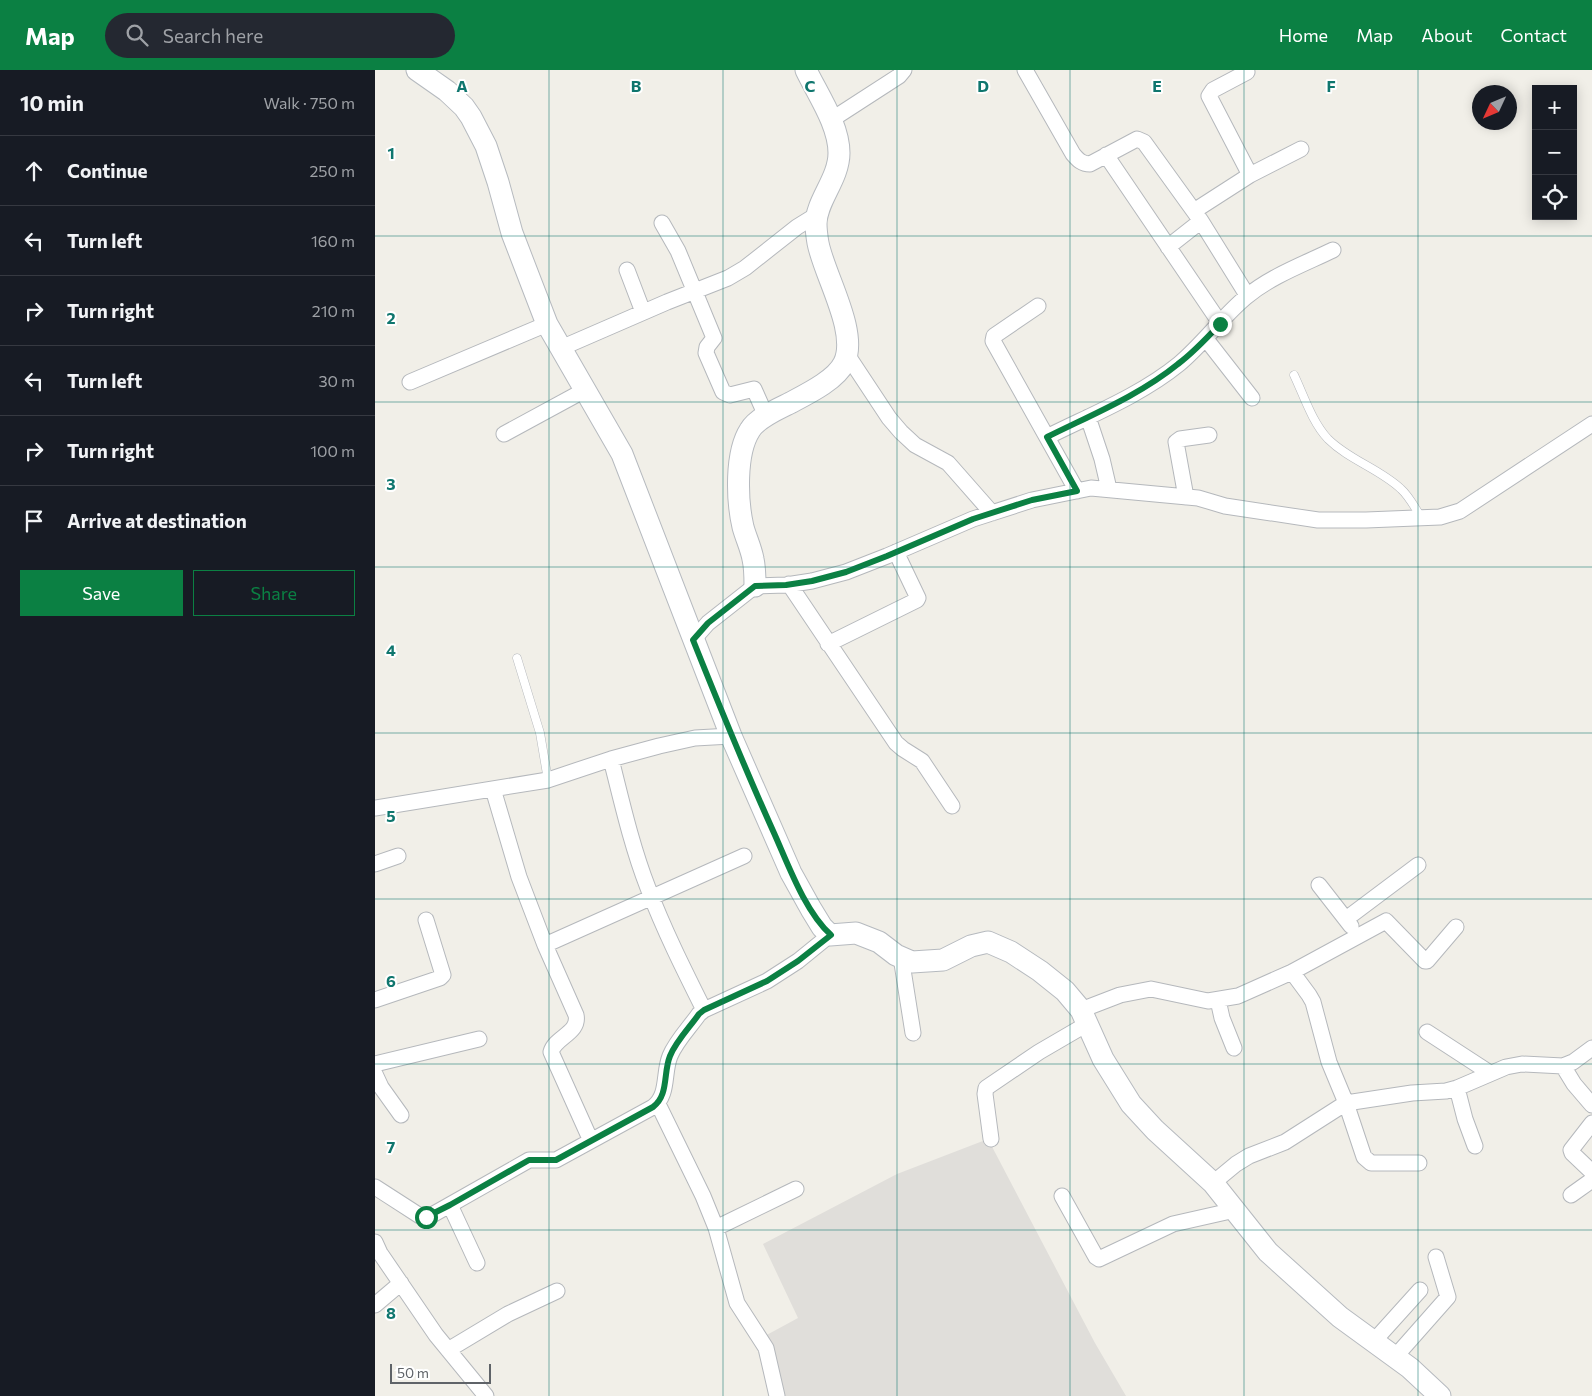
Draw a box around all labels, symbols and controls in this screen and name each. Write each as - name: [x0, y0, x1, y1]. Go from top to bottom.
- search box: [105, 13, 455, 58]
- text: Map: [25, 21, 75, 50]
- icon: search: [123, 21, 151, 49]
- text: Search here: [163, 24, 263, 47]
- text: Home: [1279, 24, 1328, 46]
- text: Map: [1356, 24, 1393, 46]
- text: About: [1421, 24, 1473, 46]
- text: Contact: [1501, 24, 1567, 46]
- text: A: [456, 76, 468, 95]
- text: B: [631, 76, 642, 95]
- text: C: [805, 76, 816, 95]
- text: D: [977, 76, 989, 95]
- text: E: [1152, 76, 1162, 95]
- text: F: [1326, 76, 1336, 95]
- north arrow: [1472, 85, 1517, 130]
- map controls: [1532, 85, 1577, 220]
- button: +: [1532, 85, 1577, 130]
- text: 10 min: [20, 90, 84, 115]
- text: Walk · 750 m: [263, 93, 355, 112]
- button: −: [1532, 130, 1577, 175]
- text: 1: [387, 143, 395, 162]
- icon: ahead: [20, 157, 48, 185]
- text: Continue: [67, 159, 147, 182]
- text: 250 m: [309, 161, 355, 180]
- button: locate: [1532, 175, 1577, 220]
- icon: left: [20, 227, 48, 255]
- text: Turn left: [67, 229, 142, 252]
- text: 160 m: [311, 231, 355, 250]
- icon: right: [20, 297, 48, 325]
- text: Turn right: [67, 299, 154, 322]
- text: 210 m: [312, 301, 355, 320]
- text: 2: [386, 308, 396, 327]
- route end: [1209, 313, 1232, 336]
- icon: left: [20, 367, 48, 395]
- text: Turn left: [67, 369, 142, 392]
- text: 30 m: [318, 371, 355, 390]
- icon: right: [20, 437, 48, 465]
- text: Turn right: [67, 439, 154, 462]
- text: 100 m: [310, 441, 355, 460]
- text: 3: [386, 474, 396, 493]
- icon: arrive: [20, 507, 48, 535]
- text: Arrive at destination: [67, 509, 247, 532]
- button: Save: [20, 570, 183, 616]
- button: Share: [193, 570, 355, 616]
- text: 4: [386, 640, 396, 659]
- text: 5: [386, 806, 396, 825]
- text: 6: [386, 971, 396, 990]
- text: 7: [387, 1137, 396, 1156]
- route start: [415, 1206, 438, 1229]
- text: 8: [386, 1303, 396, 1322]
- scale bar: [390, 1361, 491, 1384]
- text: 50 m: [397, 1364, 429, 1381]

